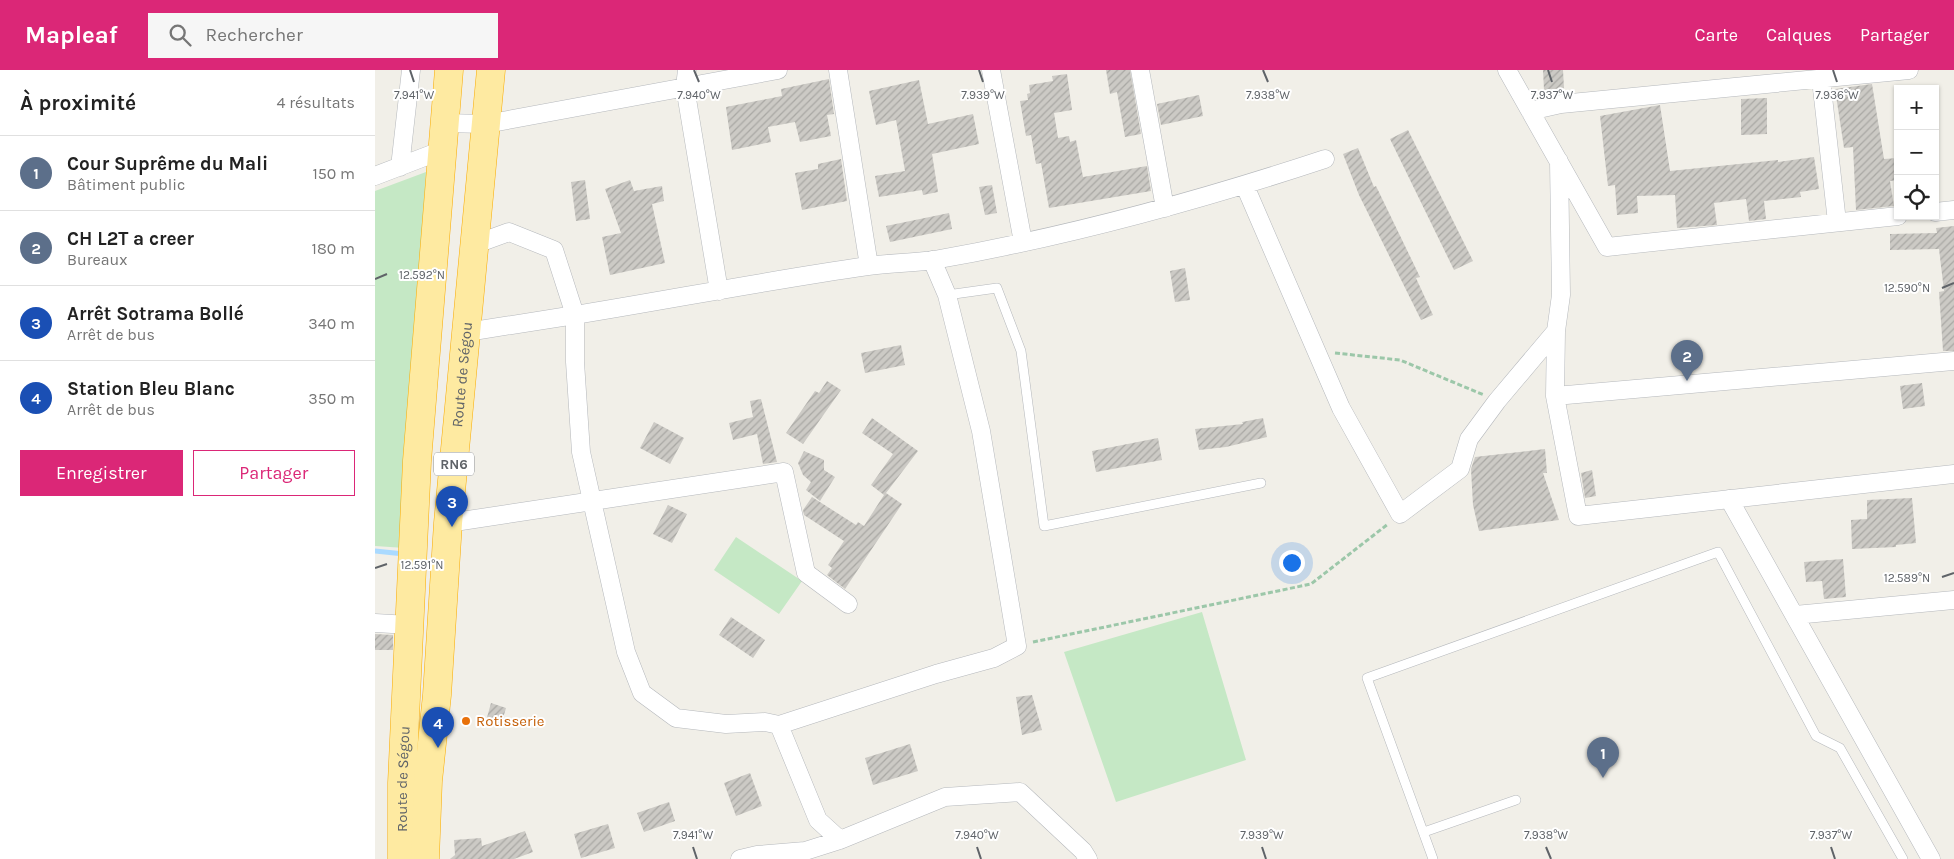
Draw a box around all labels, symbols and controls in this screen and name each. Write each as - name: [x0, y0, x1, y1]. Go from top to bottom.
- search box: [148, 13, 498, 58]
- text: Mapleaf: [25, 21, 118, 49]
- icon: search: [166, 21, 194, 49]
- text: Rechercher: [206, 24, 303, 46]
- text: Carte: [1694, 24, 1738, 46]
- text: Calques: [1766, 24, 1832, 46]
- text: Partager: [1860, 24, 1929, 46]
- map controls: [1894, 85, 1939, 220]
- button: +: [1894, 85, 1939, 130]
- text: 7.941°W: [394, 88, 434, 102]
- text: 7.940°W: [677, 88, 721, 102]
- text: 7.939°W: [961, 88, 1005, 102]
- text: 7.938°W: [1246, 88, 1290, 102]
- text: 7.937°W: [1531, 88, 1573, 102]
- text: 7.936°W: [1815, 88, 1859, 102]
- text: À proximité: [20, 91, 136, 115]
- text: 4 résultats: [276, 93, 355, 112]
- button: −: [1894, 130, 1939, 175]
- text: Cour Suprême du Mali: [67, 153, 268, 175]
- text: 1: [33, 164, 39, 183]
- text: 150 m: [312, 164, 355, 183]
- text: Bâtiment public: [67, 175, 185, 194]
- button: locate: [1894, 175, 1939, 220]
- text: CH L2T a creer: [67, 228, 194, 250]
- text: 2: [31, 239, 41, 258]
- text: 180 m: [312, 239, 355, 258]
- text: Bureaux: [67, 250, 127, 269]
- text: 12.592°N: [399, 268, 445, 282]
- text: 12.590°N: [1884, 281, 1930, 295]
- text: Arrêt Sotrama Bollé: [67, 303, 244, 325]
- text: 3: [31, 314, 41, 333]
- text: 340 m: [308, 314, 355, 333]
- street label: Route de Ségou: [448, 321, 476, 428]
- text: Arrêt de bus: [67, 325, 155, 344]
- pin: 2: [1671, 340, 1703, 381]
- text: Station Bleu Blanc: [67, 378, 235, 400]
- text: 4: [31, 389, 41, 408]
- text: 350 m: [308, 389, 355, 408]
- text: Arrêt de bus: [67, 400, 155, 419]
- button: Enregistrer: [20, 450, 183, 496]
- button: Partager: [193, 450, 355, 496]
- road number: RN6: [434, 452, 474, 476]
- pin: 3: [436, 486, 468, 527]
- your location: [1279, 550, 1305, 576]
- text: 12.591°N: [400, 558, 444, 572]
- text: 12.589°N: [1884, 571, 1930, 585]
- pin: 4: [422, 707, 454, 748]
- place label: Rotisserie: [476, 712, 545, 730]
- marker: Rotisserie: [460, 715, 472, 727]
- street label: Route de Ségou: [393, 726, 414, 832]
- pin: 1: [1587, 737, 1619, 778]
- text: 7.941°W: [673, 828, 713, 842]
- text: 7.940°W: [955, 828, 999, 842]
- text: 7.939°W: [1240, 828, 1284, 842]
- text: 7.938°W: [1524, 828, 1568, 842]
- text: 7.937°W: [1810, 828, 1852, 842]

